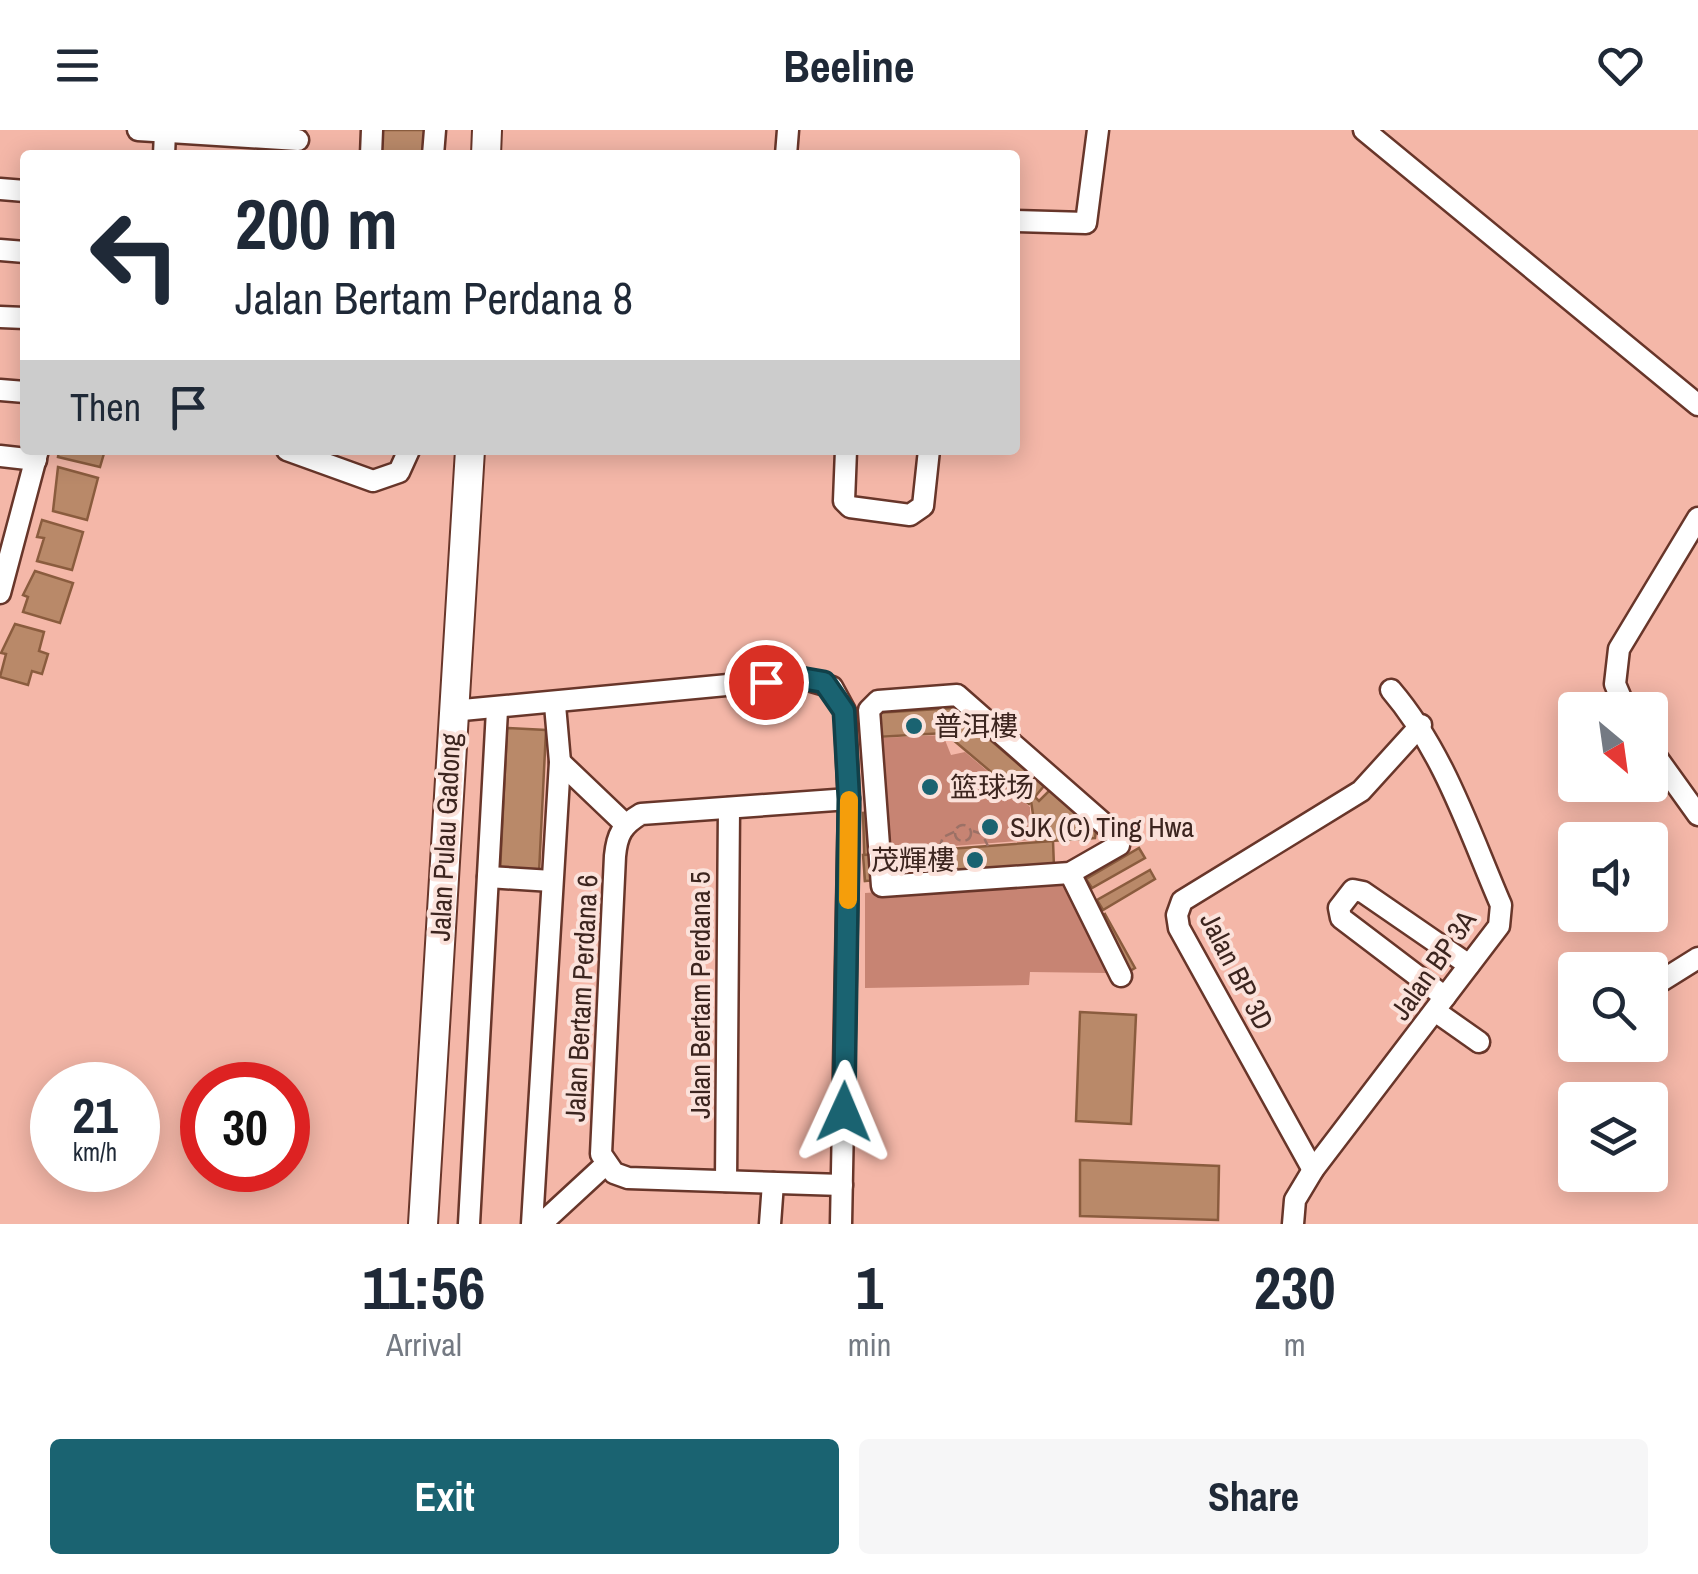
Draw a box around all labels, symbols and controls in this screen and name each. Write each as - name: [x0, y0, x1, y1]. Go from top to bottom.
- text: Beeline: [783, 35, 915, 96]
- icon: menu: [50, 38, 105, 93]
- icon: heart: [1593, 38, 1648, 93]
- text: 200 m: [235, 177, 398, 271]
- icon: left: [70, 190, 200, 320]
- text: Jalan Bertam Perdana 8: [235, 267, 633, 328]
- icon: arrive: [161, 380, 216, 435]
- text: Then: [70, 382, 141, 433]
- pin: [724, 640, 809, 725]
- icon: arrive: [739, 655, 794, 710]
- north arrow: [1558, 692, 1668, 802]
- map controls: [1558, 692, 1668, 1192]
- place label: 普洱樓: [934, 707, 1018, 745]
- marker: 普洱樓: [903, 715, 925, 737]
- street label: Jalan Pulau Gadong: [421, 732, 469, 942]
- place label: 篮球场: [950, 768, 1034, 806]
- marker: 篮球场: [919, 776, 941, 798]
- place label: SJK (C) Ting Hwa: [1010, 808, 1194, 846]
- marker: SJK (C) Ting Hwa: [979, 816, 1001, 838]
- button: sound: [1558, 822, 1668, 932]
- place label: 茂輝樓: [871, 841, 955, 879]
- marker: 茂輝樓: [964, 849, 986, 871]
- street label: Jalan Bertam Perdana 5: [681, 871, 719, 1119]
- street label: Jalan Bertam Perdana 6: [556, 873, 606, 1123]
- street label: Jalan BP 3A: [1381, 902, 1485, 1027]
- street label: Jalan BP 3D: [1191, 906, 1283, 1036]
- button: search: [1558, 952, 1668, 1062]
- position arrow: [792, 1060, 896, 1164]
- speed limit sign: 30: [180, 1062, 310, 1192]
- text: 21: [72, 1081, 118, 1149]
- button: layers: [1558, 1082, 1668, 1192]
- text: km/h: [73, 1135, 117, 1169]
- text: 11:56: [362, 1247, 485, 1328]
- text: 1: [856, 1247, 883, 1328]
- text: 230: [1254, 1247, 1336, 1328]
- text: Arrival: [386, 1323, 462, 1366]
- text: min: [848, 1323, 891, 1366]
- text: m: [1284, 1323, 1306, 1366]
- button: Exit: [50, 1439, 839, 1554]
- button: Share: [859, 1439, 1648, 1554]

